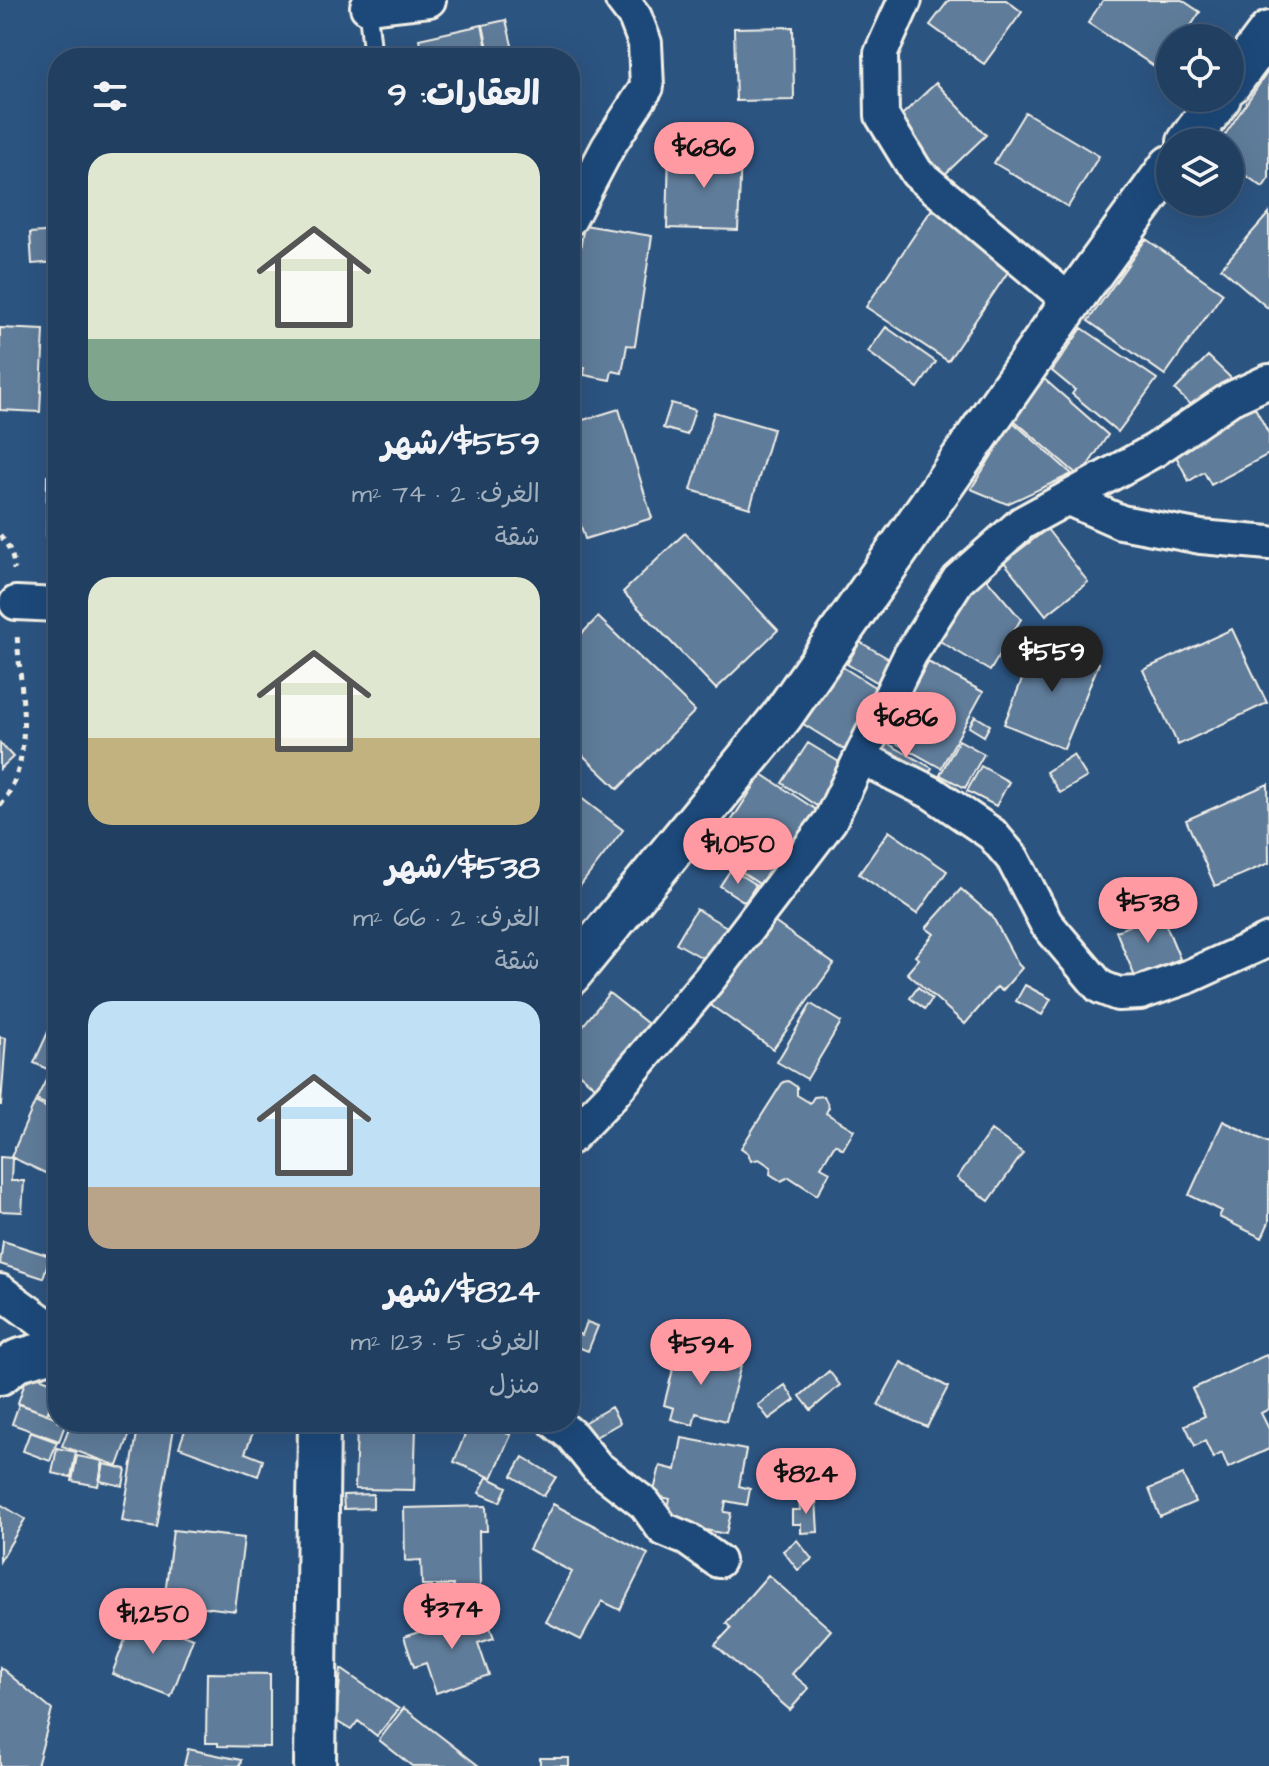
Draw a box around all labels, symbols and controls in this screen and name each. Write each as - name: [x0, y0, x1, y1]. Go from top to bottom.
- map controls: [1156, 24, 1244, 216]
- button: locate: [1156, 24, 1244, 112]
- text: العقارات: 9: [387, 71, 540, 119]
- icon: filters: [88, 74, 132, 118]
- pin: $686: [657, 122, 751, 190]
- button: layers: [1156, 128, 1244, 216]
- text: $686: [672, 130, 736, 166]
- icon: home: [242, 205, 386, 349]
- text: $559/شهر: [382, 420, 540, 468]
- text: الغرف: 2 · 74 m²: [352, 476, 540, 512]
- text: شقة: [495, 519, 540, 555]
- pin: $559: [1005, 626, 1099, 694]
- icon: home: [242, 629, 386, 773]
- text: $559: [1019, 634, 1085, 670]
- pin: $686: [859, 692, 953, 760]
- text: $686: [874, 700, 938, 736]
- pin: $1,050: [673, 818, 803, 886]
- text: $1,050: [701, 826, 775, 862]
- text: $538/شهر: [386, 844, 540, 892]
- pin: $538: [1101, 877, 1195, 945]
- text: $538: [1117, 885, 1179, 921]
- text: الغرف: 2 · 66 m²: [353, 900, 540, 936]
- text: شقة: [495, 943, 540, 979]
- icon: home: [242, 1053, 386, 1197]
- text: $824/شهر: [384, 1268, 540, 1316]
- pin: $594: [654, 1319, 748, 1387]
- text: الغرف: 5 · 123 m²: [351, 1324, 540, 1360]
- text: $594: [668, 1327, 734, 1363]
- text: منزل: [489, 1367, 540, 1403]
- pin: $824: [759, 1448, 853, 1516]
- text: $824: [774, 1456, 838, 1492]
- pin: $374: [405, 1583, 499, 1651]
- pin: $1,250: [88, 1588, 218, 1656]
- text: $374: [421, 1591, 483, 1627]
- text: $1,250: [117, 1596, 189, 1632]

